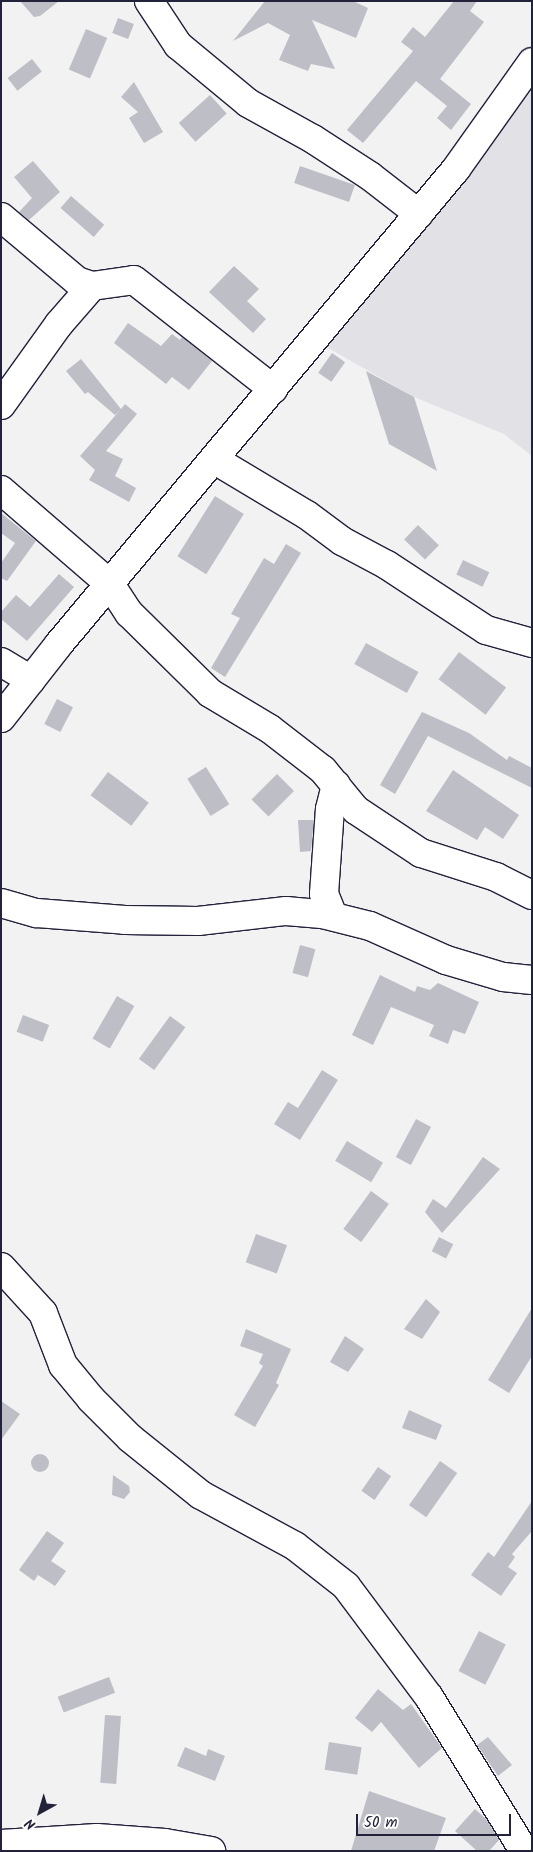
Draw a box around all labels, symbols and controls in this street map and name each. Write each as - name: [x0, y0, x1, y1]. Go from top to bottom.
- north arrow: [15, 1787, 65, 1837]
- scale bar: [358, 1804, 513, 1836]
- text: 50 m: [364, 1811, 398, 1835]
- text: N: [20, 1812, 41, 1835]

